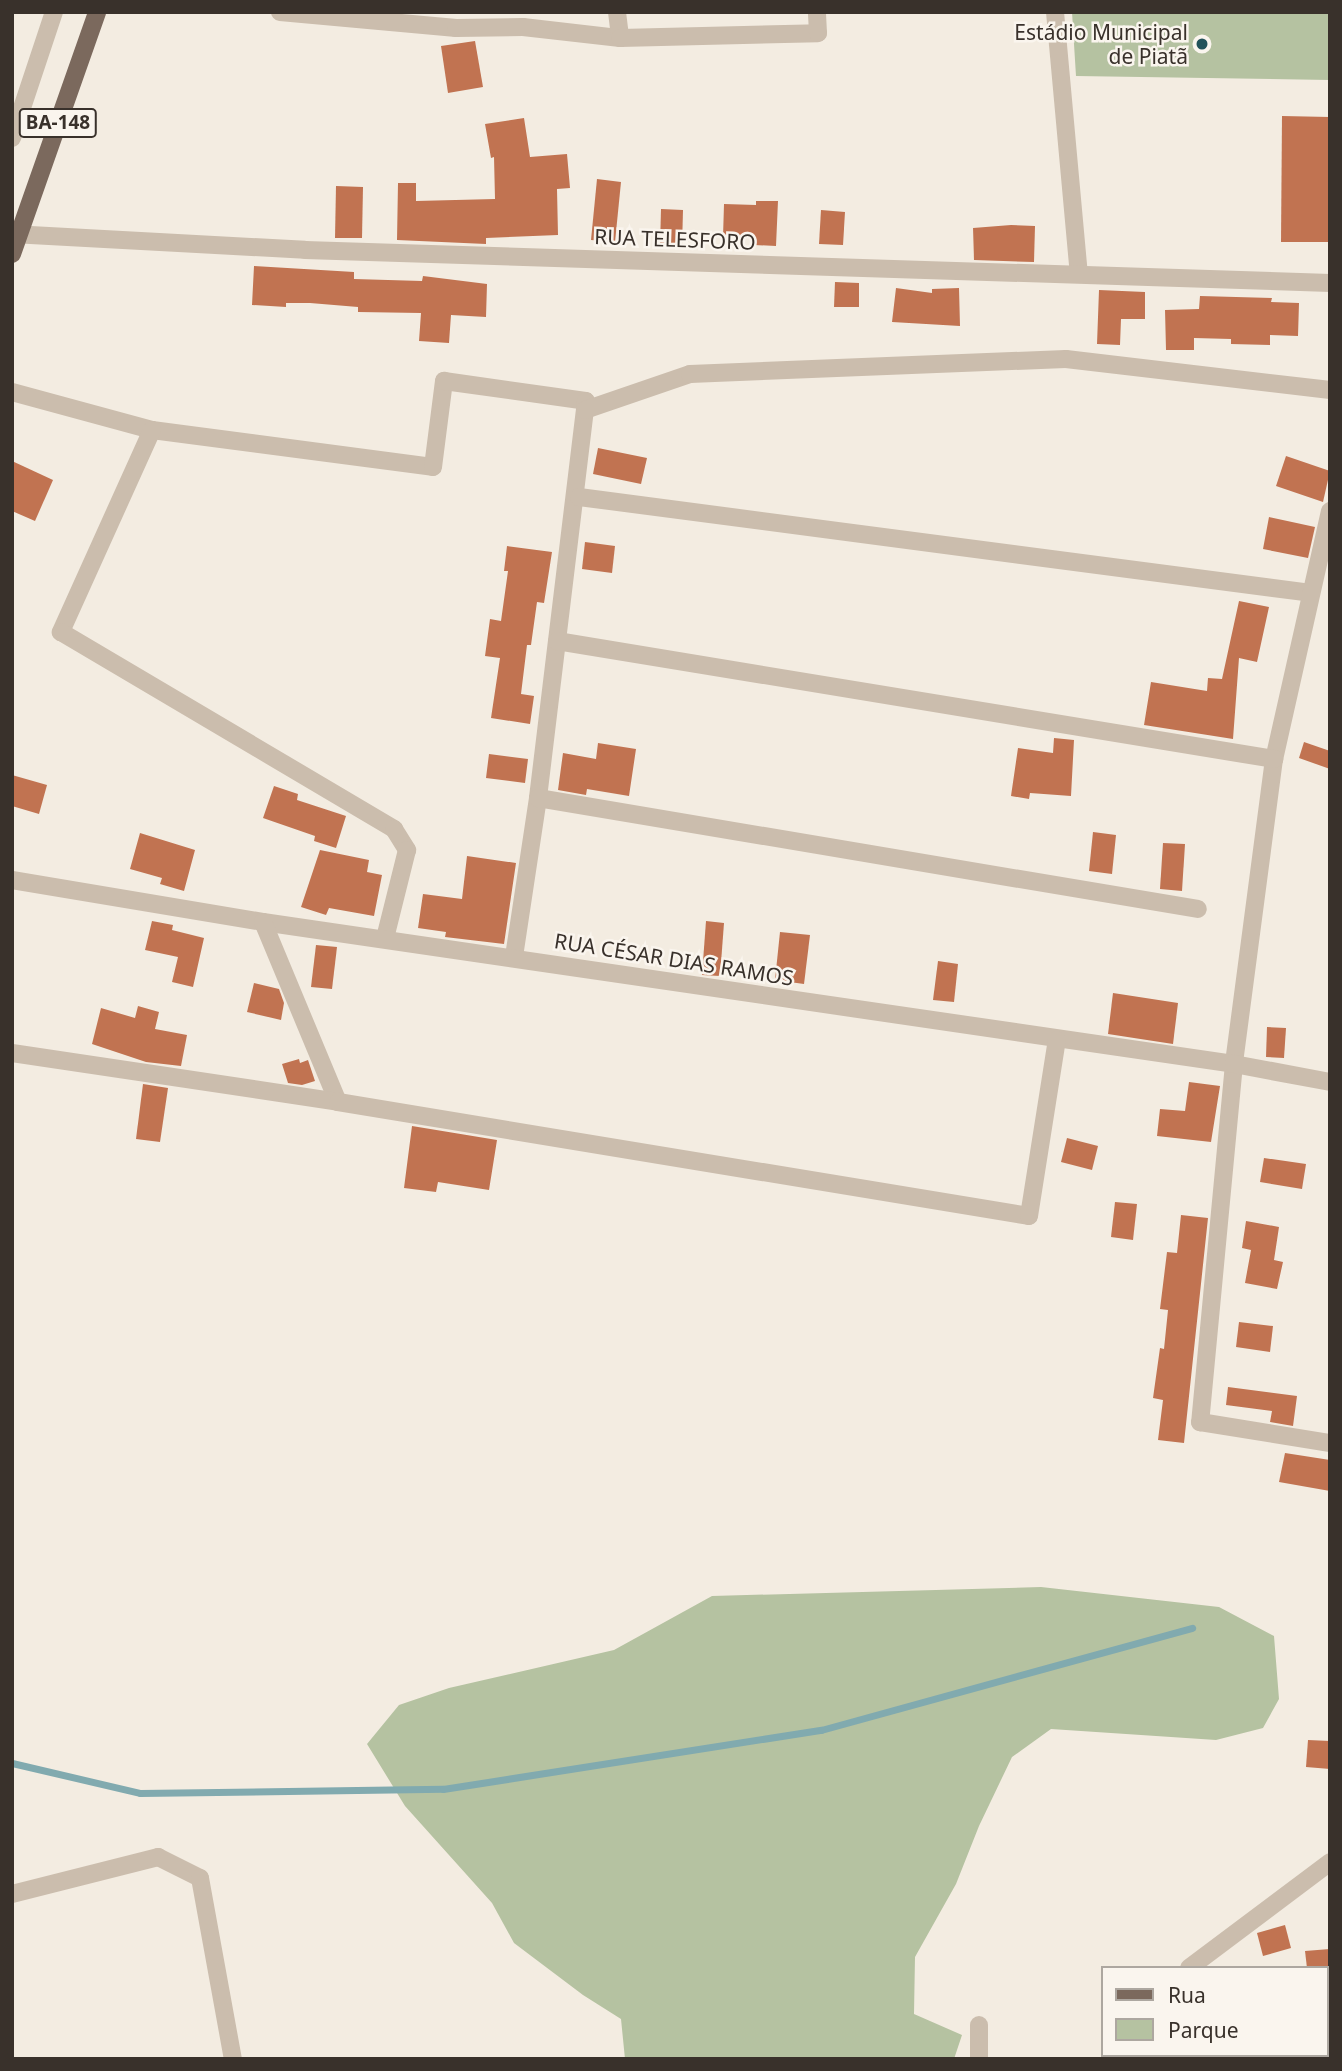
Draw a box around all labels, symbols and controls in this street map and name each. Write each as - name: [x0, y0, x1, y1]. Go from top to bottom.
- place label: Estádio Municipal de Piatã: [1014, 19, 1188, 69]
- marker: Estádio Municipal de Piatã: [1194, 36, 1210, 52]
- road number: BA-148: [18, 108, 98, 139]
- street label: RUA TELESFORO: [594, 224, 756, 254]
- street label: RUA CÉSAR DIAS RAMOS: [553, 928, 795, 990]
- legend: [1100, 1966, 1328, 2057]
- text: Rua: [1168, 1981, 1206, 2009]
- text: Parque: [1168, 2016, 1238, 2044]

